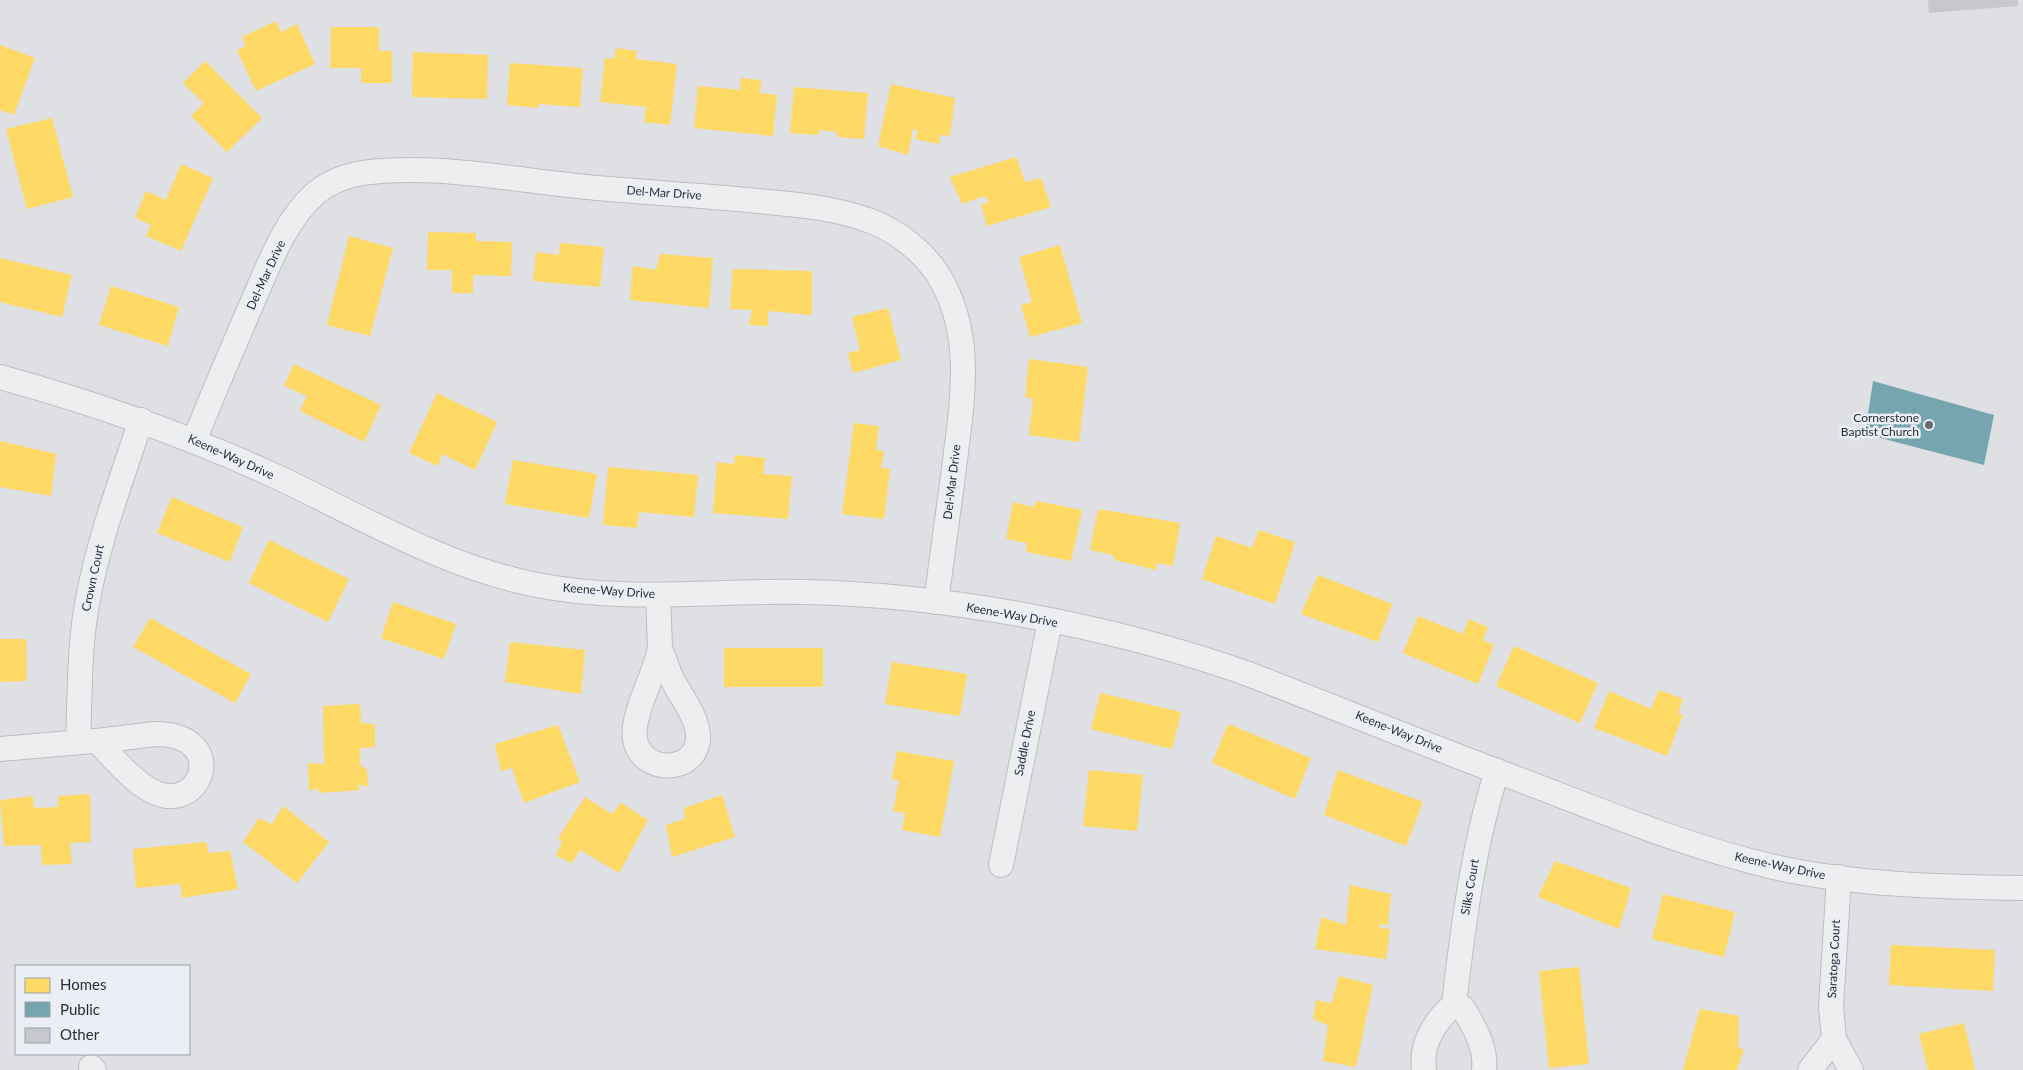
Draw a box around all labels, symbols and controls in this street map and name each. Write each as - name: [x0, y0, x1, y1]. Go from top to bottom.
- street label: Del-Mar Drive: [626, 182, 702, 203]
- street label: Del-Mar Drive: [243, 237, 288, 312]
- place label: Cornerstone Baptist Church: [1841, 410, 1919, 439]
- marker: Cornerstone Baptist Church: [1923, 419, 1935, 431]
- street label: Keene-Way Drive: [186, 431, 277, 482]
- street label: Del-Mar Drive: [939, 444, 964, 520]
- street label: Crown Court: [78, 542, 107, 613]
- street label: Keene-Way Drive: [562, 580, 656, 601]
- street label: Keene-Way Drive: [965, 599, 1059, 630]
- street label: Keene-Way Drive: [1353, 707, 1445, 756]
- street label: Saddle Drive: [1011, 709, 1038, 777]
- street label: Keene-Way Drive: [1733, 849, 1827, 882]
- street label: Silks Court: [1457, 857, 1482, 916]
- street label: Saratoga Court: [1824, 918, 1843, 999]
- legend: [15, 965, 190, 1055]
- text: Homes: [60, 975, 106, 993]
- text: Public: [60, 1000, 100, 1018]
- text: Other: [60, 1025, 100, 1043]

